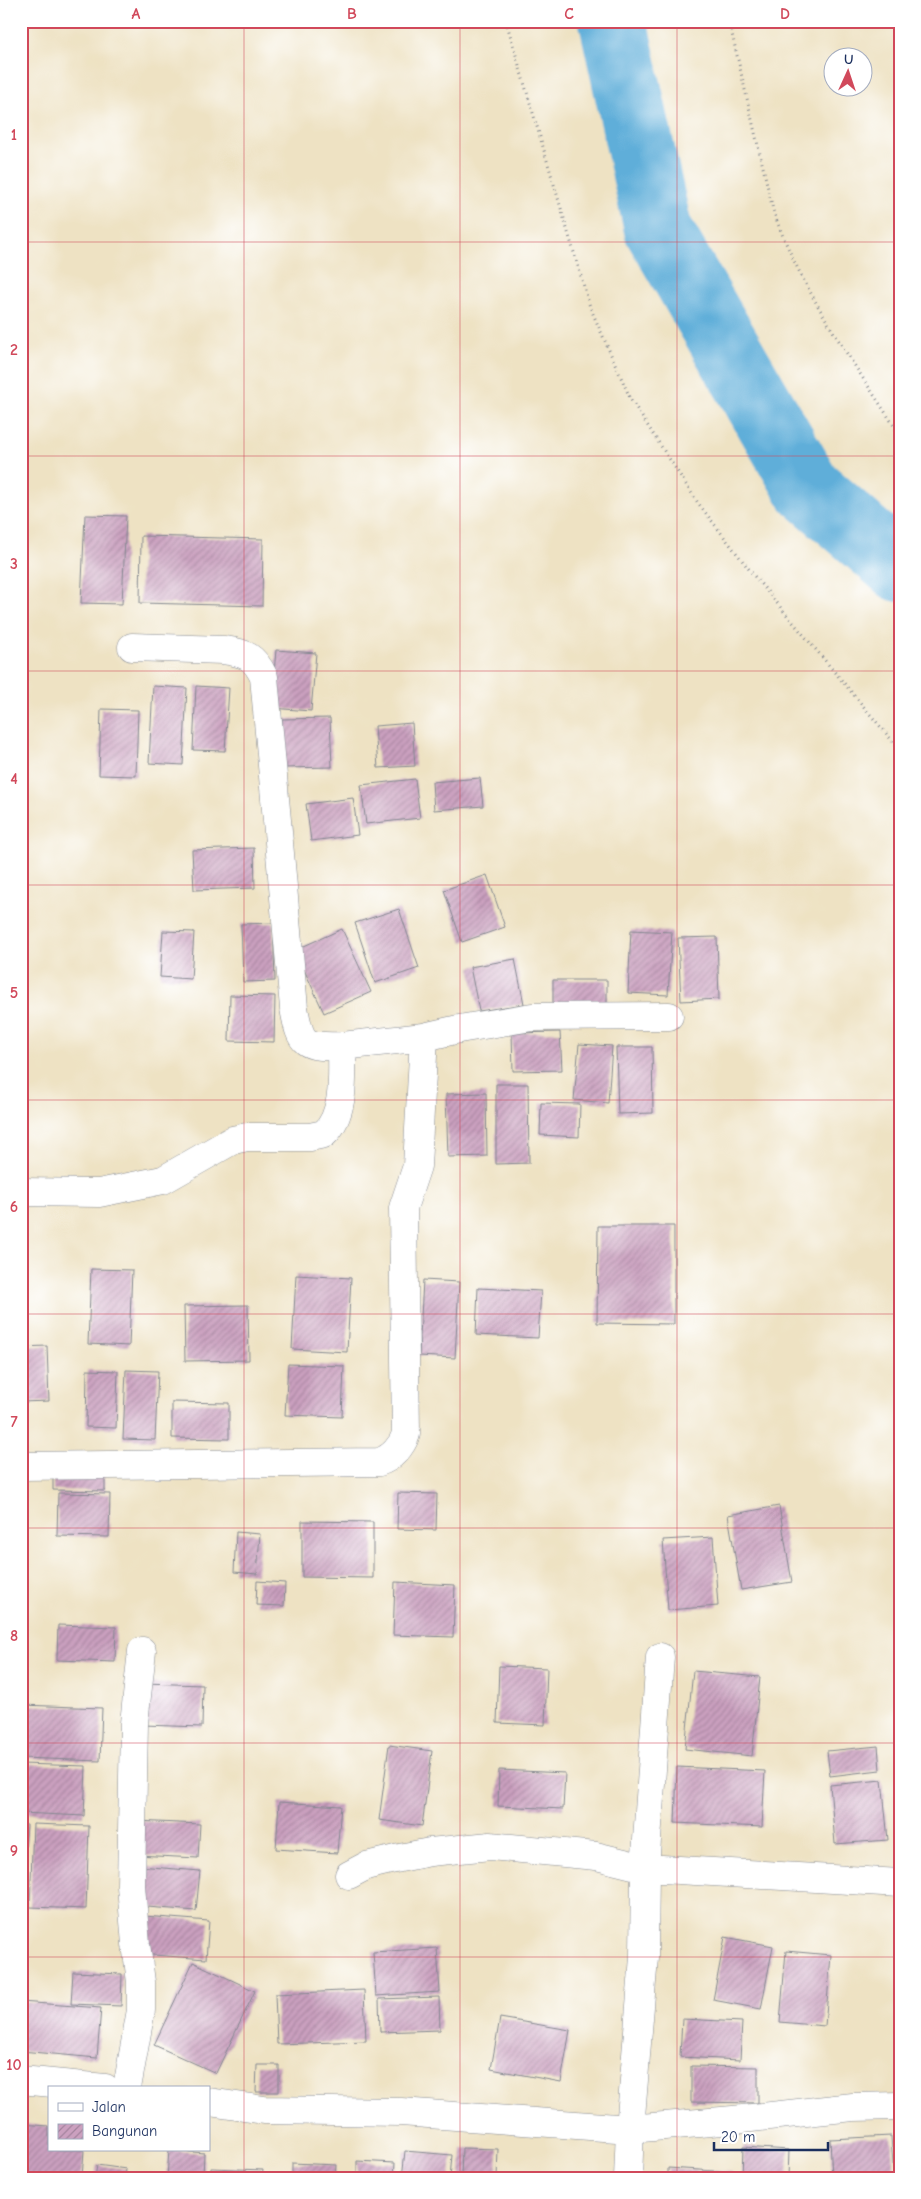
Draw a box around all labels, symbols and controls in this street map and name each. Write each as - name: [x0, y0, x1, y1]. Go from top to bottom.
- text: A: [132, 5, 141, 23]
- text: B: [347, 5, 357, 23]
- text: C: [564, 5, 574, 23]
- text: D: [780, 5, 790, 23]
- north arrow: [824, 48, 874, 98]
- text: U: [844, 51, 854, 68]
- text: 1: [11, 126, 17, 144]
- text: 2: [10, 341, 18, 359]
- text: 3: [10, 555, 18, 573]
- text: 4: [10, 770, 18, 788]
- text: 5: [10, 984, 18, 1002]
- text: 6: [10, 1198, 18, 1216]
- text: 7: [10, 1413, 18, 1431]
- text: 8: [10, 1627, 18, 1645]
- text: 9: [10, 1842, 18, 1860]
- text: 10: [6, 2056, 22, 2074]
- legend: [48, 2086, 210, 2152]
- text: Jalan: [92, 2098, 126, 2116]
- scale bar: [714, 2119, 827, 2151]
- text: Bangunan: [92, 2122, 157, 2140]
- text: 20 m: [721, 2128, 755, 2146]

